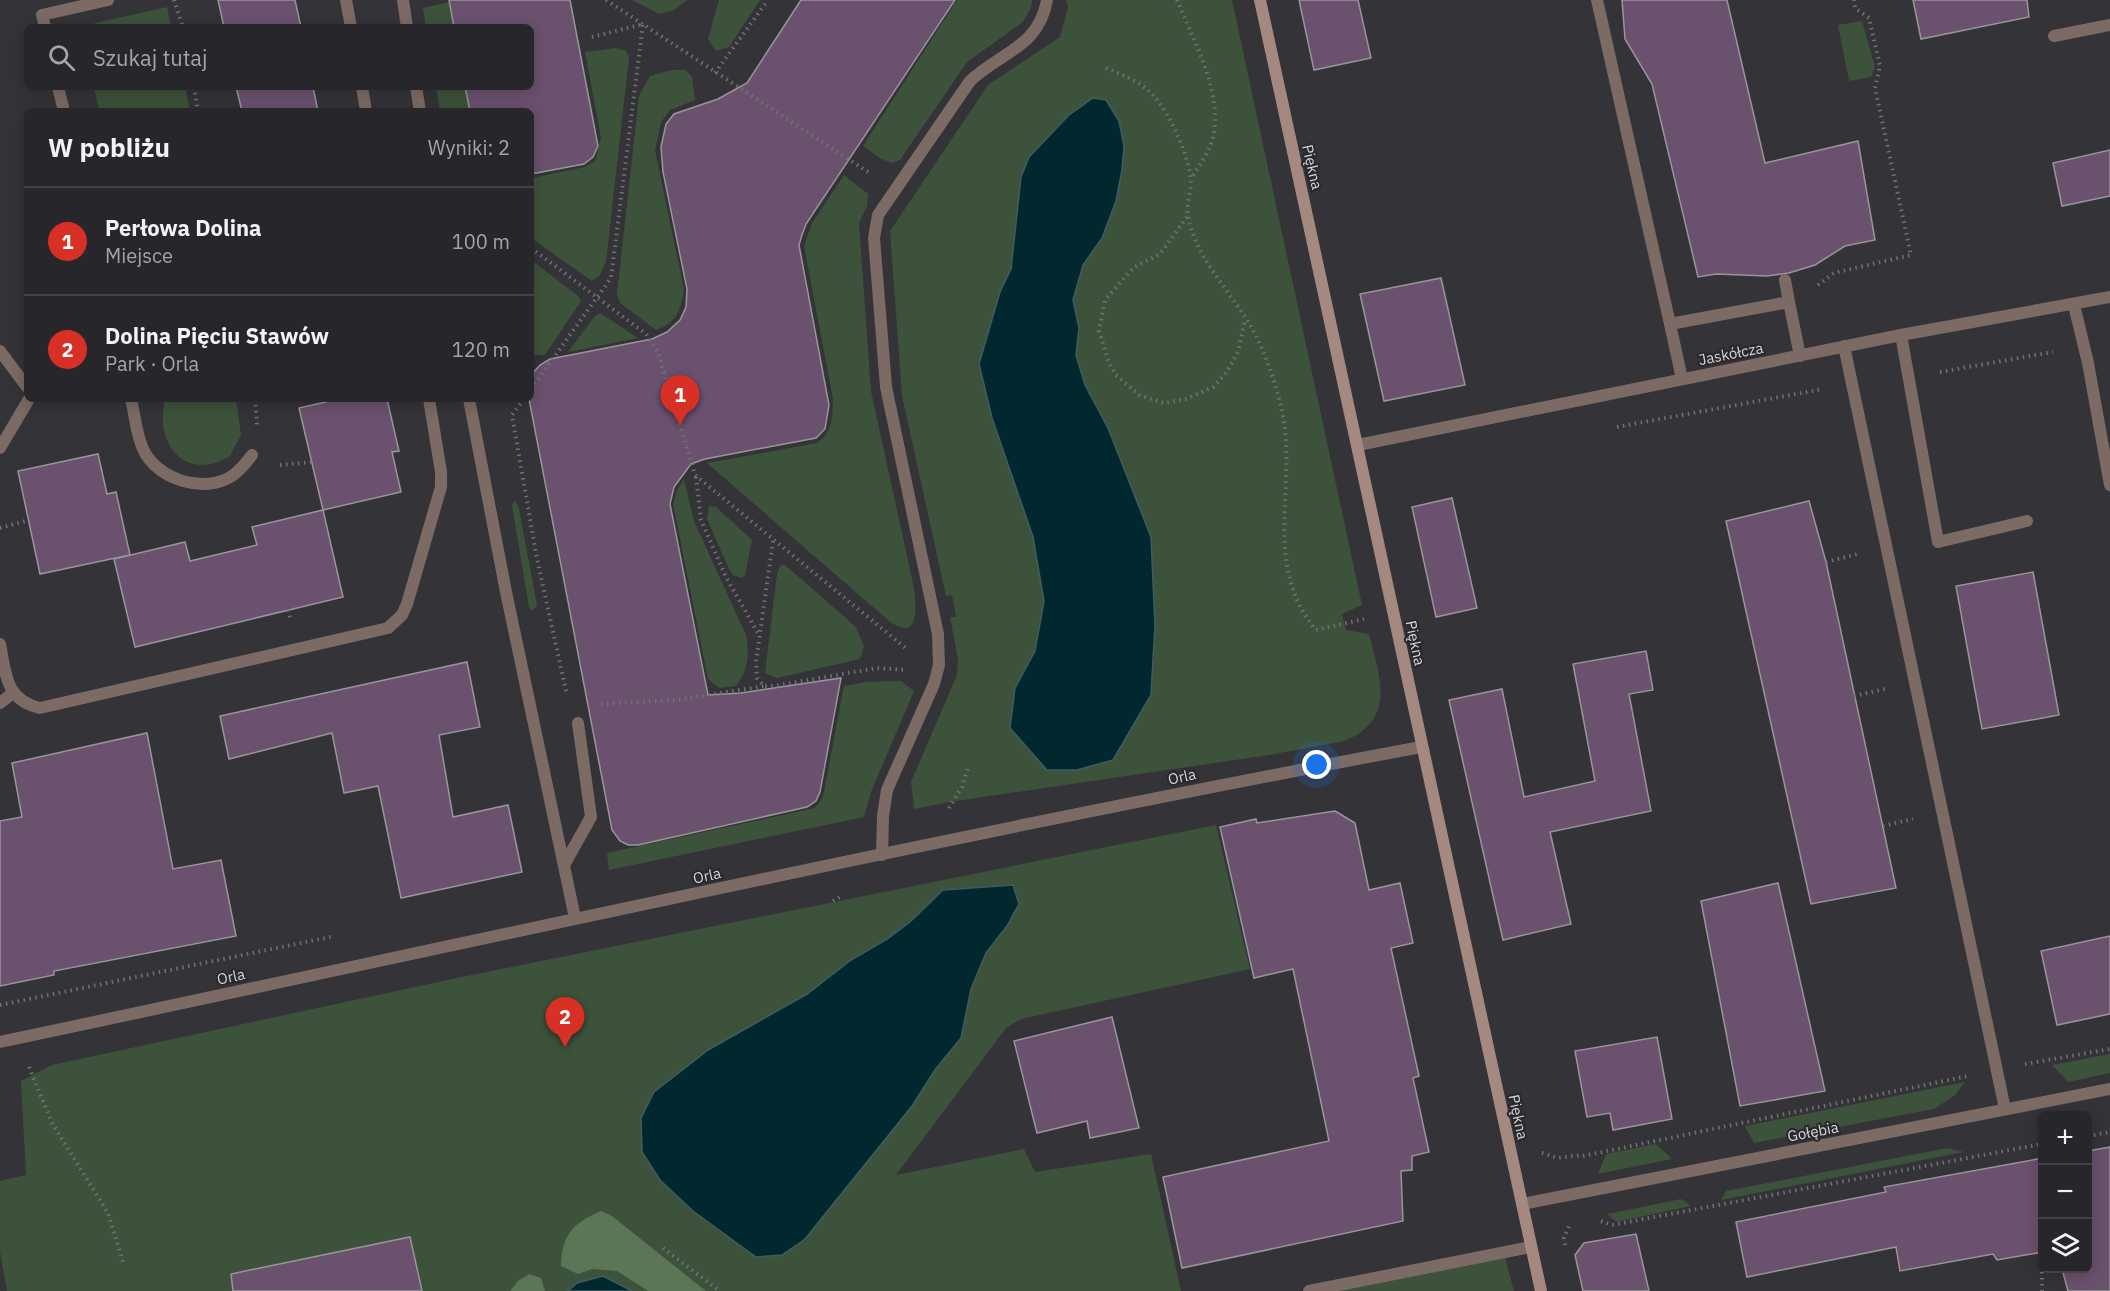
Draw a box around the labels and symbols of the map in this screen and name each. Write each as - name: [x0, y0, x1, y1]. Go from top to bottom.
- street label: Piękna: [1298, 143, 1327, 191]
- street label: Jaskółcza: [1697, 338, 1765, 369]
- pin: 1: [660, 376, 700, 425]
- street label: Piękna: [1401, 619, 1430, 667]
- your location: [1302, 750, 1331, 779]
- street label: Orla: [1166, 764, 1198, 789]
- street label: Orla: [691, 863, 723, 888]
- street label: Orla: [215, 964, 247, 989]
- pin: 2: [546, 998, 584, 1047]
- street label: Piękna: [1504, 1093, 1533, 1141]
- street label: Gołębia: [1786, 1117, 1840, 1146]

